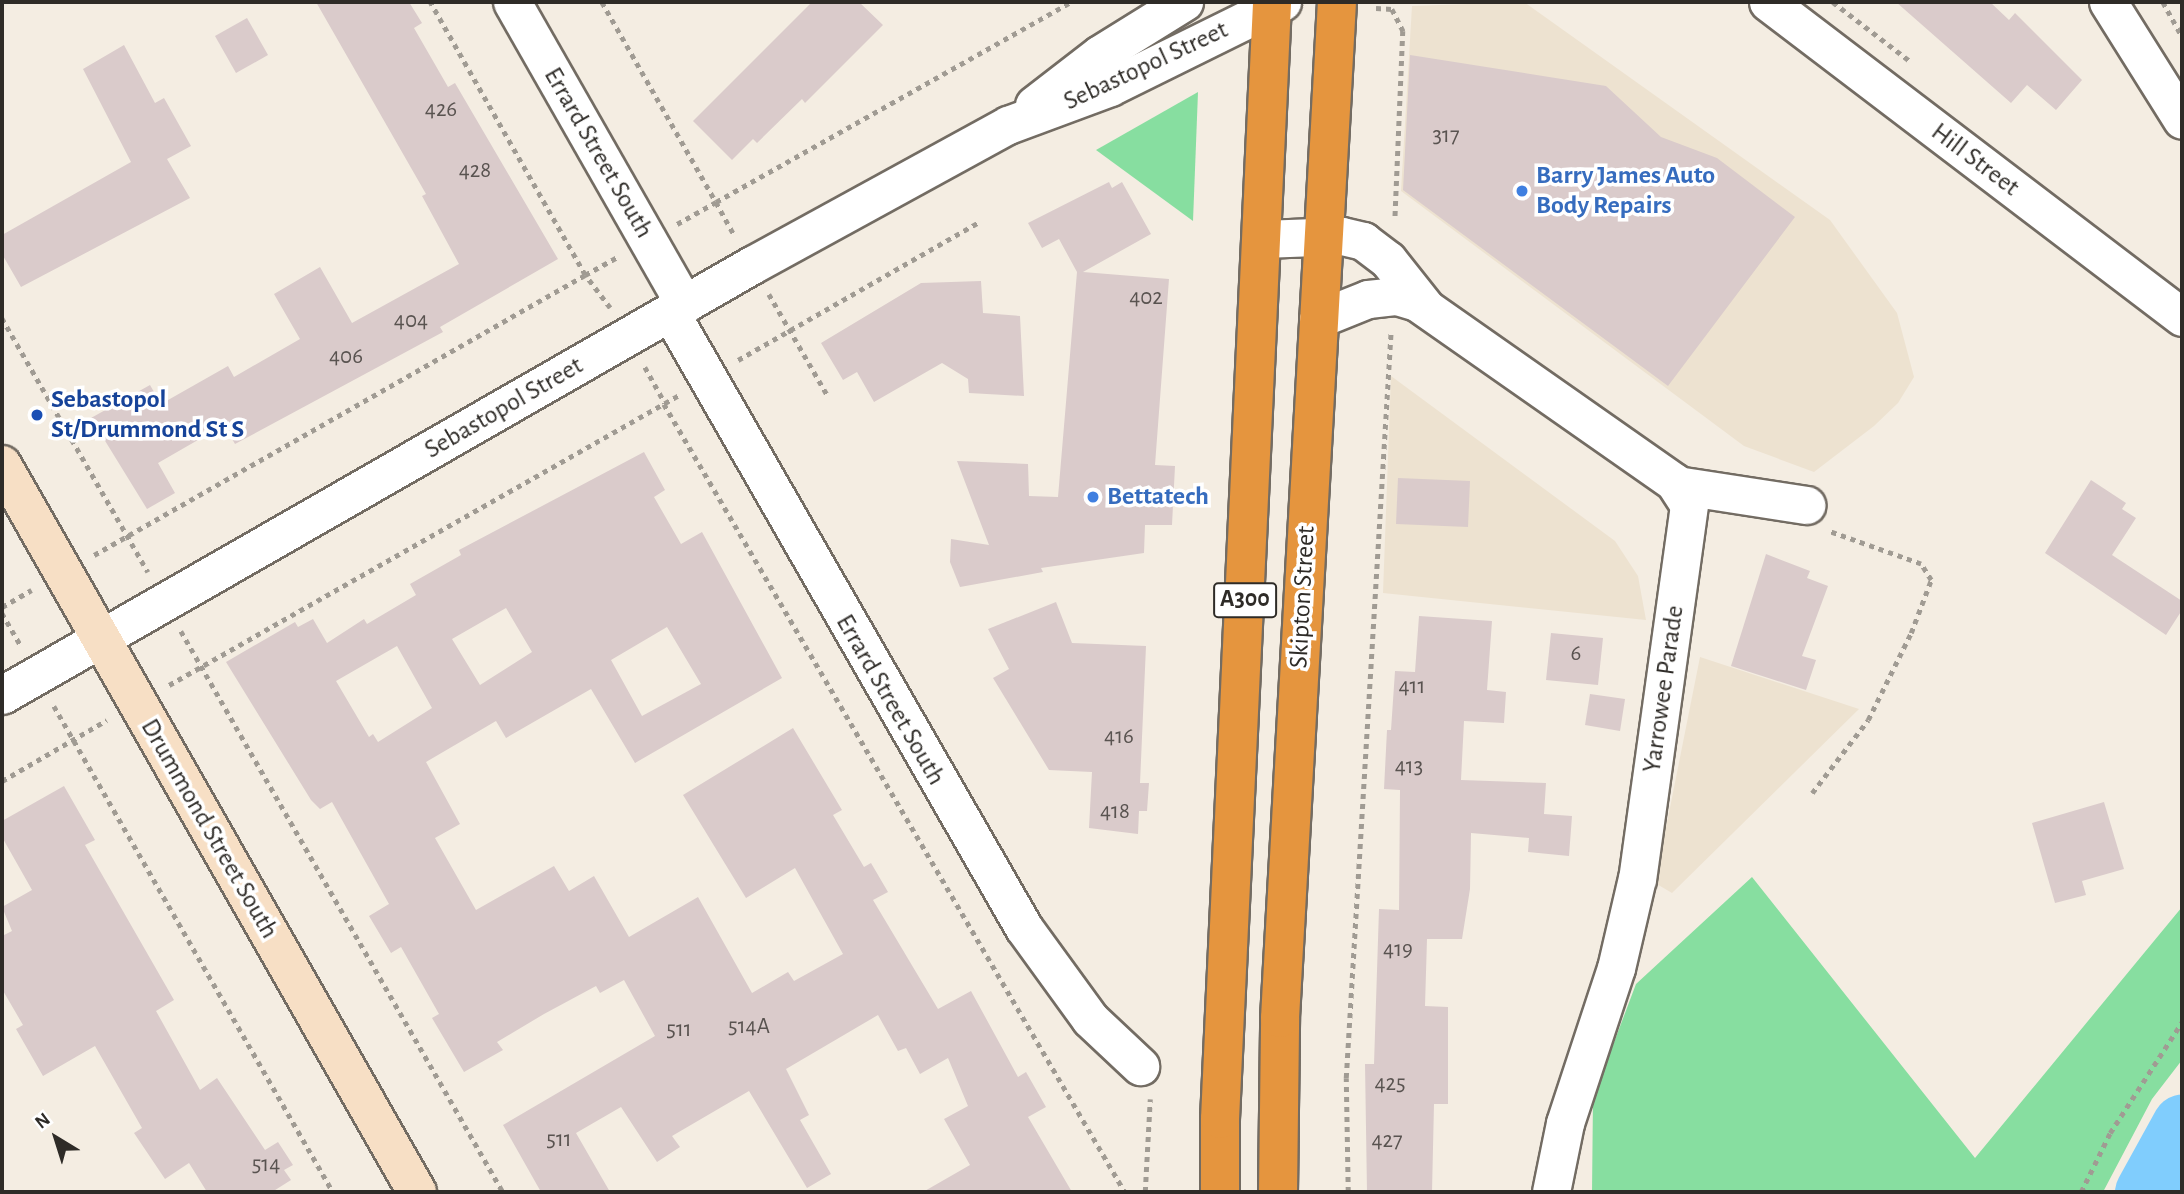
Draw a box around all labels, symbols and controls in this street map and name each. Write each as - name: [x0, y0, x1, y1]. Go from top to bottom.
- street label: Sebastopol Street: [1059, 14, 1233, 118]
- street label: Errard Street South: [537, 62, 659, 244]
- house number: 426: [425, 96, 457, 124]
- street label: Hill Street: [1925, 117, 2025, 203]
- house number: 317: [1433, 122, 1459, 150]
- house number: 428: [459, 157, 491, 185]
- place label: Barry James Auto Body Repairs: [1536, 160, 1715, 222]
- marker: Barry James Auto Body Repairs: [1514, 183, 1530, 199]
- house number: 402: [1129, 284, 1163, 312]
- house number: 404: [394, 307, 428, 335]
- house number: 406: [329, 343, 363, 371]
- street label: Sebastopol Street: [419, 350, 589, 466]
- place label: Sebastopol St/Drummond St S: [51, 384, 244, 446]
- marker: Sebastopol St/Drummond St S: [29, 407, 45, 423]
- place label: Bettatech: [1107, 481, 1209, 513]
- marker: Bettatech: [1085, 489, 1101, 505]
- street label: Skipton Street: [1284, 525, 1322, 669]
- road number: A300: [1212, 580, 1278, 620]
- street label: Yarrowee Parade: [1637, 603, 1691, 775]
- street label: Errard Street South: [829, 609, 951, 791]
- house number: 6: [1571, 640, 1581, 668]
- house number: 411: [1399, 673, 1425, 701]
- street label: Drummond Street South: [133, 714, 285, 944]
- house number: 416: [1104, 723, 1134, 751]
- house number: 413: [1395, 753, 1423, 781]
- house number: 418: [1100, 798, 1130, 826]
- house number: 419: [1383, 936, 1413, 964]
- house number: 514A: [728, 1013, 770, 1041]
- house number: 511: [666, 1016, 692, 1044]
- house number: 425: [1374, 1070, 1406, 1098]
- north arrow: [21, 1103, 91, 1173]
- text: N: [32, 1110, 54, 1133]
- house number: 511: [546, 1126, 572, 1154]
- house number: 427: [1371, 1127, 1403, 1155]
- house number: 514: [252, 1151, 280, 1179]

